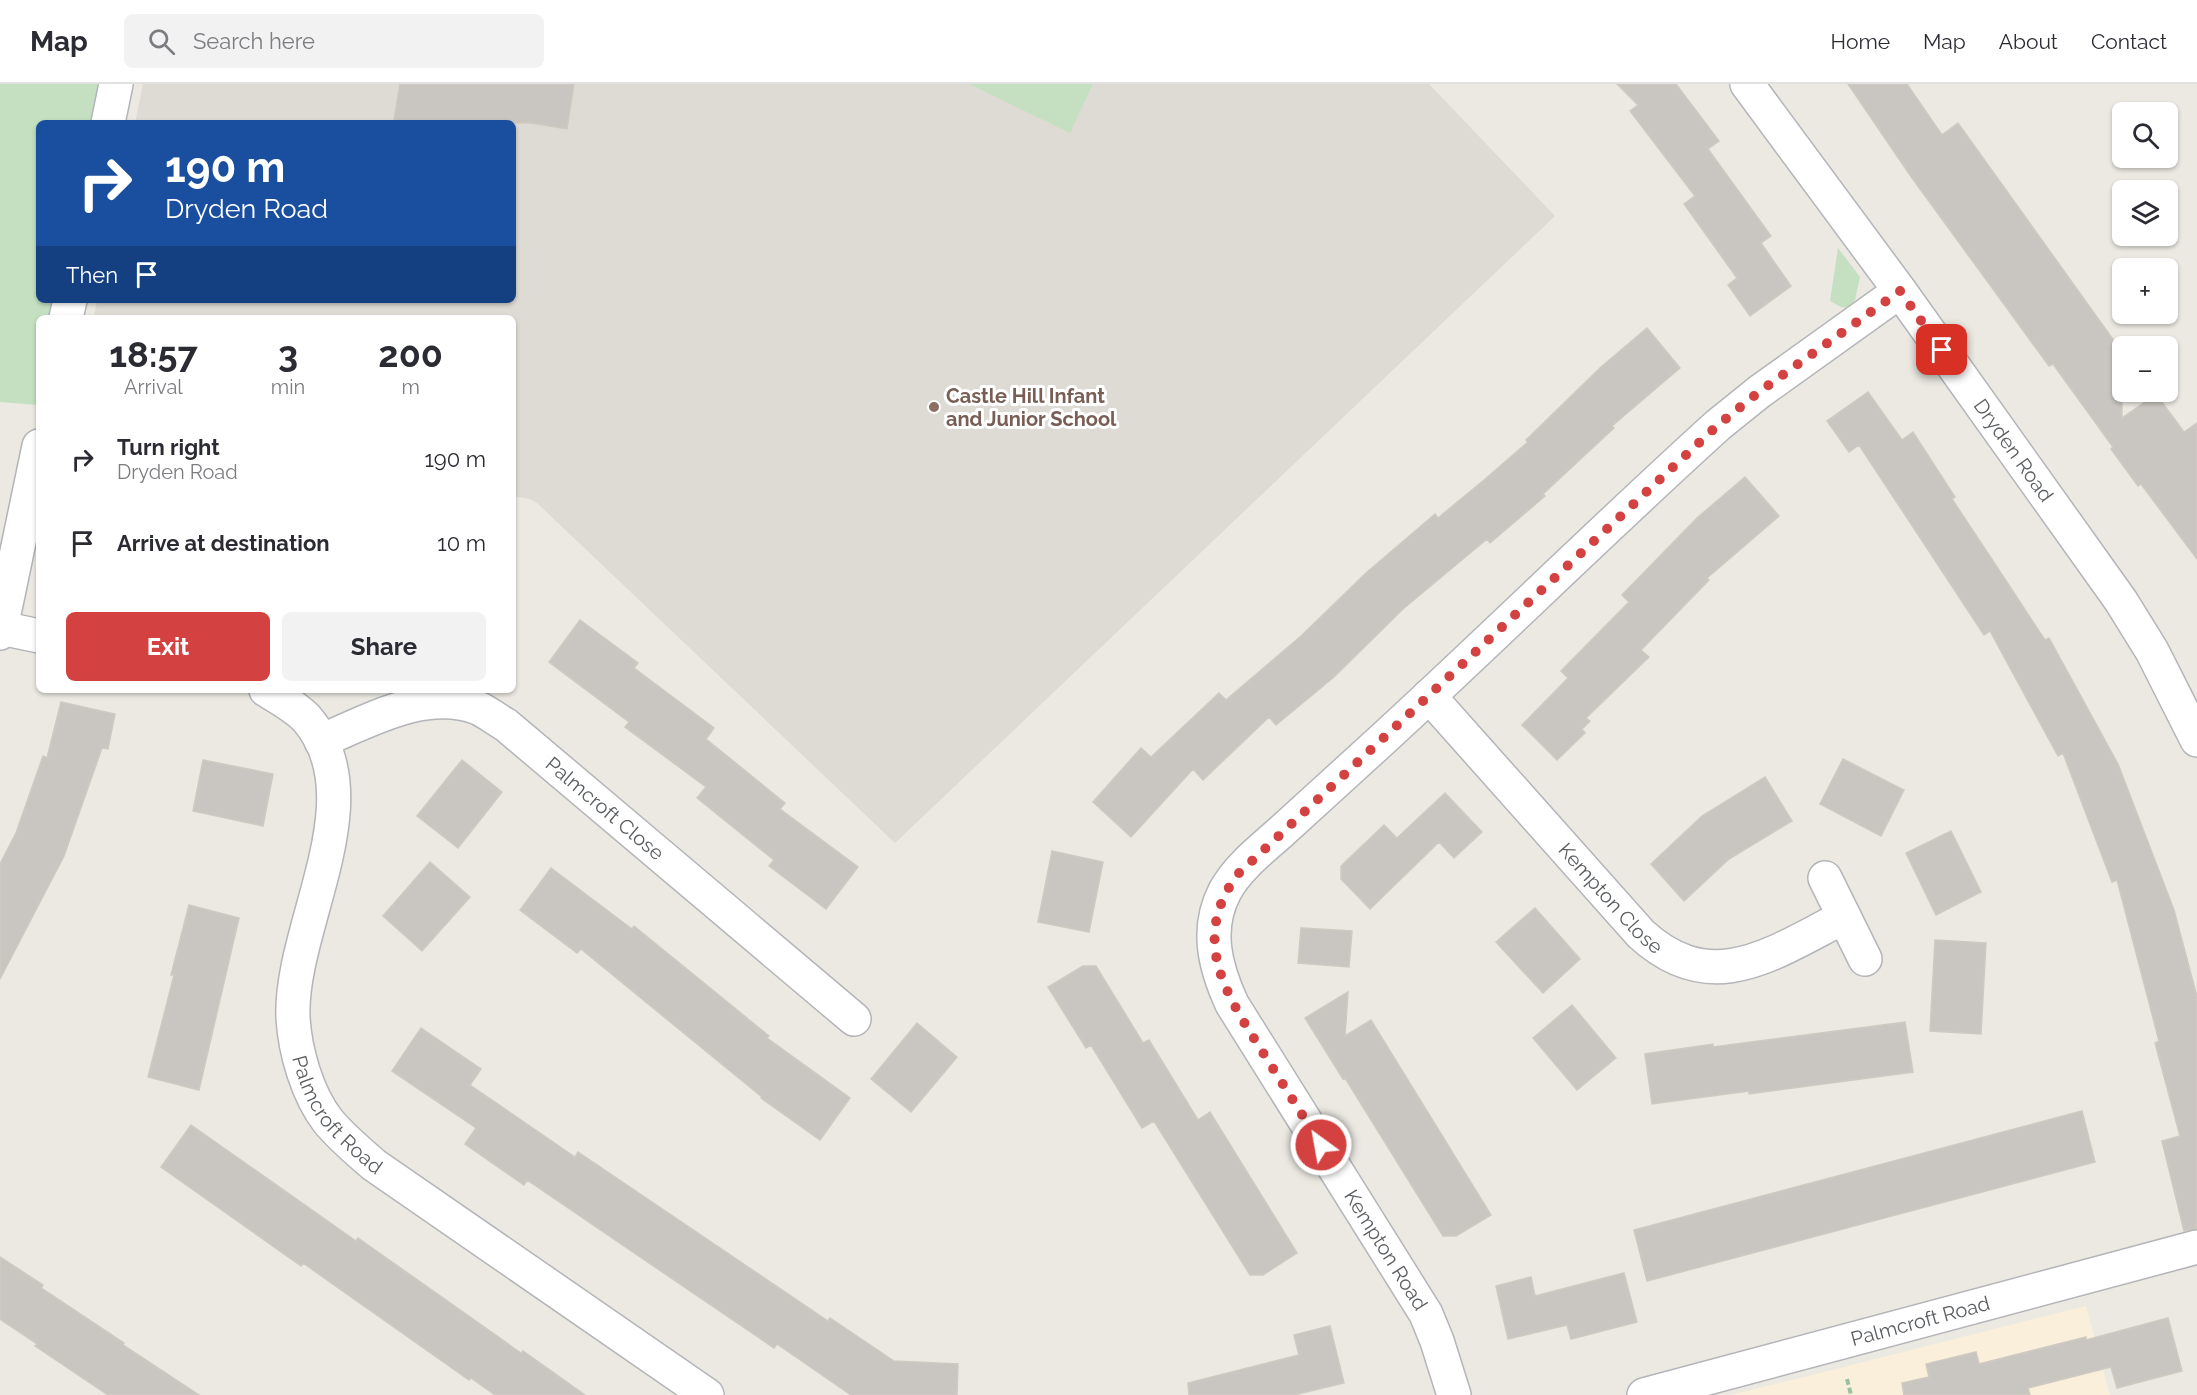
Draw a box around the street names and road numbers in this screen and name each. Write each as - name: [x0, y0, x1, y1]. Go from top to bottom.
- street label: Dryden Road: [1969, 394, 2058, 506]
- street label: Palmcroft Close: [541, 752, 669, 865]
- street label: Kempton Close: [1554, 838, 1667, 959]
- street label: Palmcroft Road: [287, 1053, 387, 1179]
- street label: Kempton Road: [1339, 1185, 1433, 1315]
- street label: Palmcroft Road: [1848, 1291, 1992, 1351]

